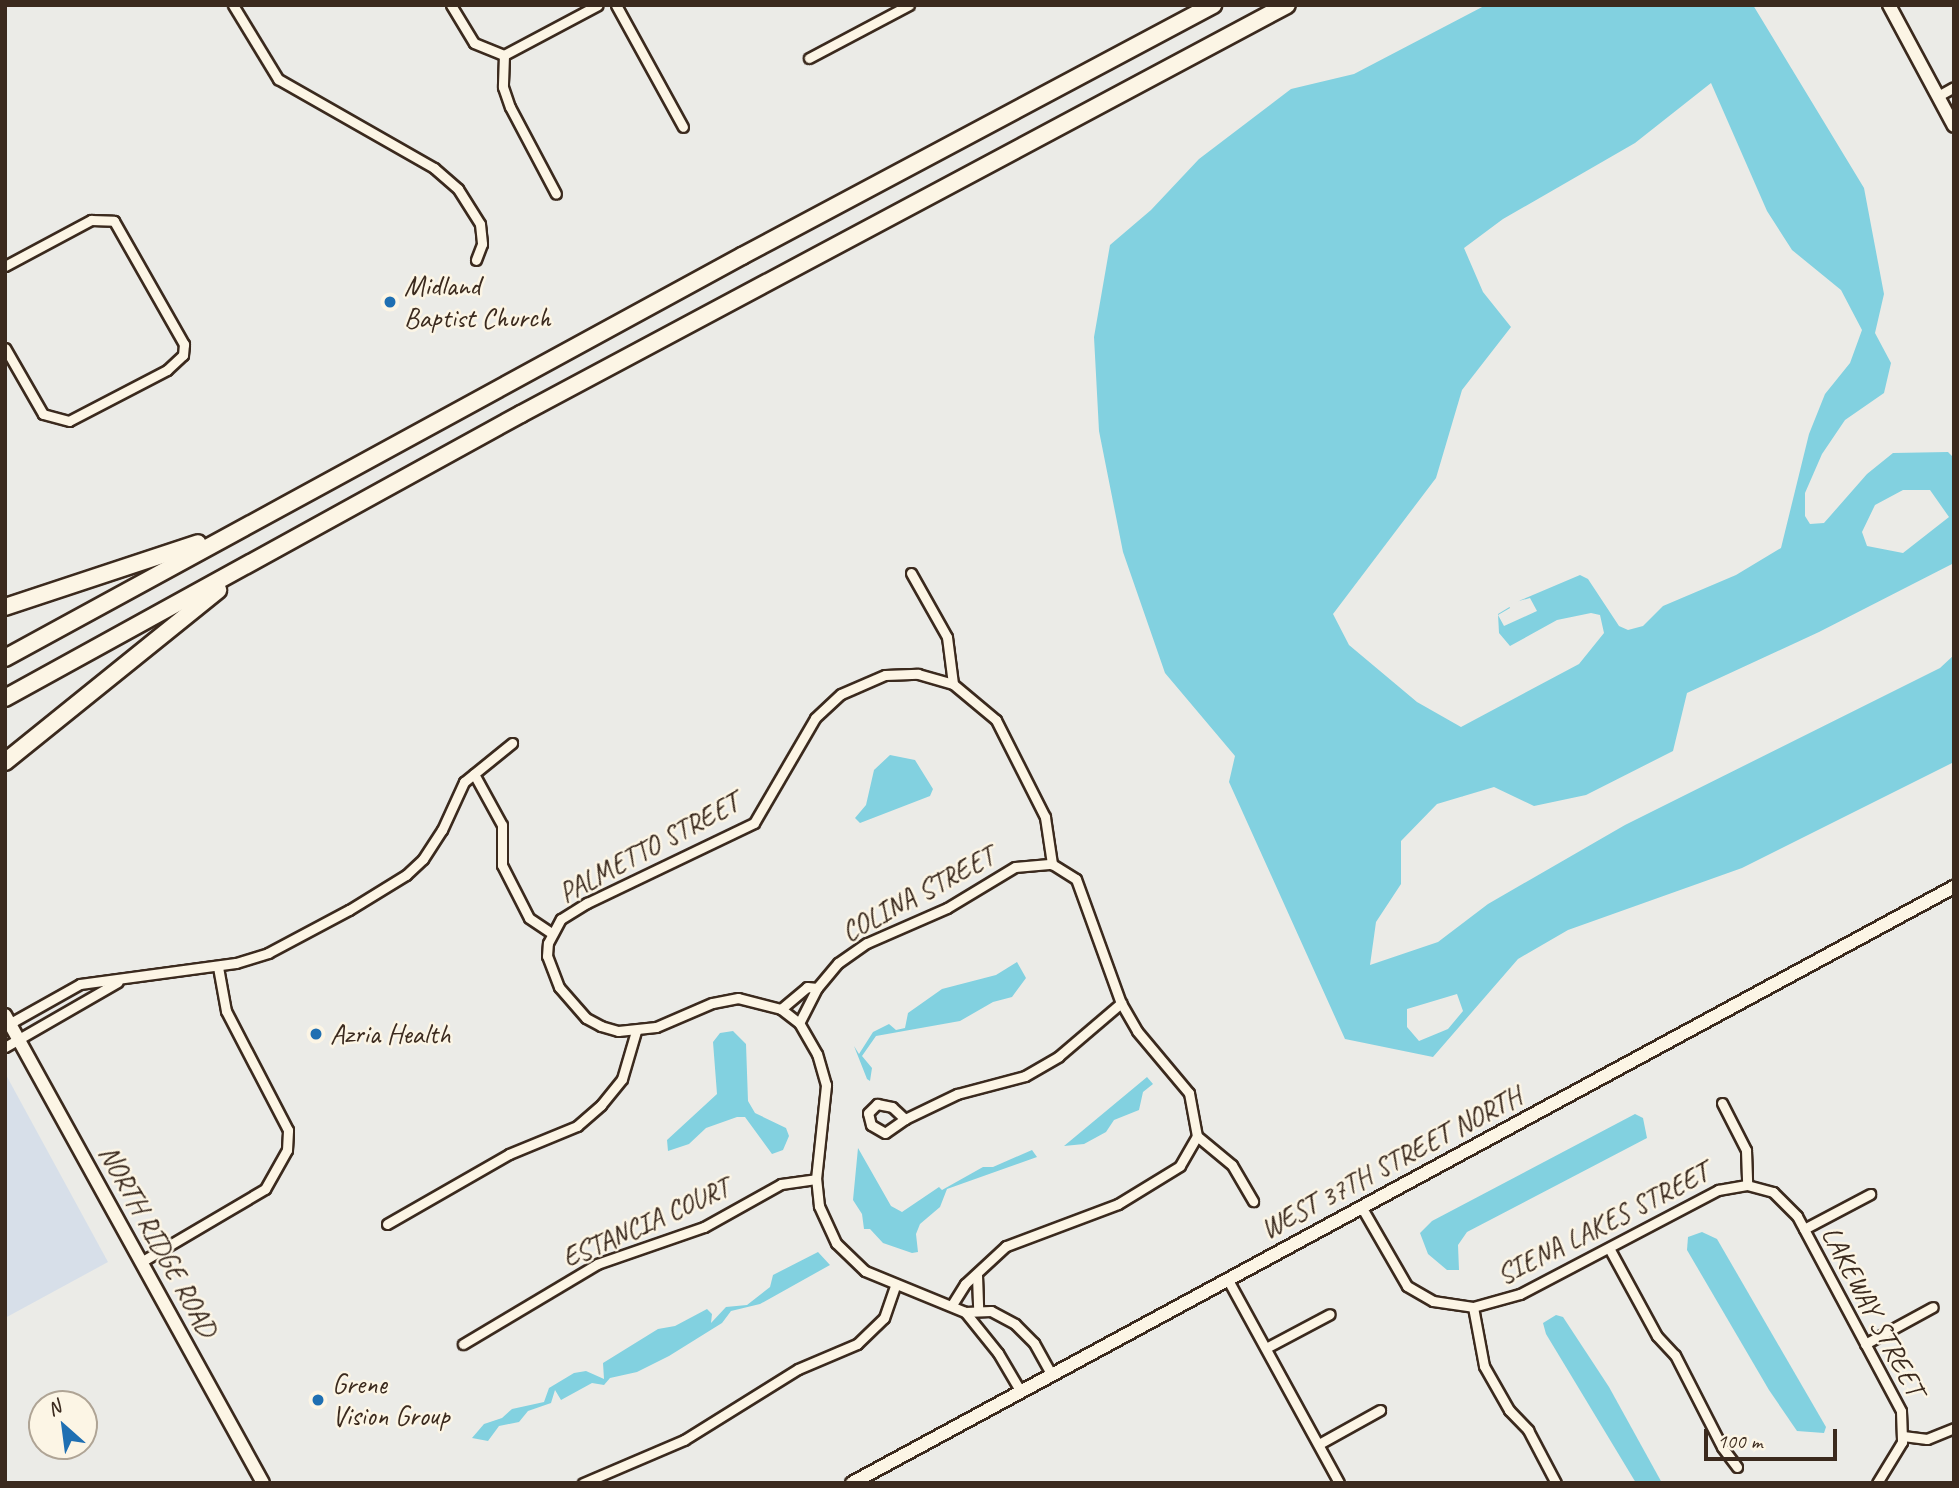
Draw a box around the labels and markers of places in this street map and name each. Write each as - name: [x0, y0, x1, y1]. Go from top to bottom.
- place label: Midland Baptist Church: [404, 269, 552, 335]
- marker: Midland Baptist Church: [382, 294, 398, 310]
- place label: Azria Health: [330, 1017, 450, 1051]
- marker: Azria Health: [308, 1026, 324, 1042]
- place label: Grene Vision Group: [332, 1367, 450, 1433]
- marker: Grene Vision Group: [310, 1392, 326, 1408]

